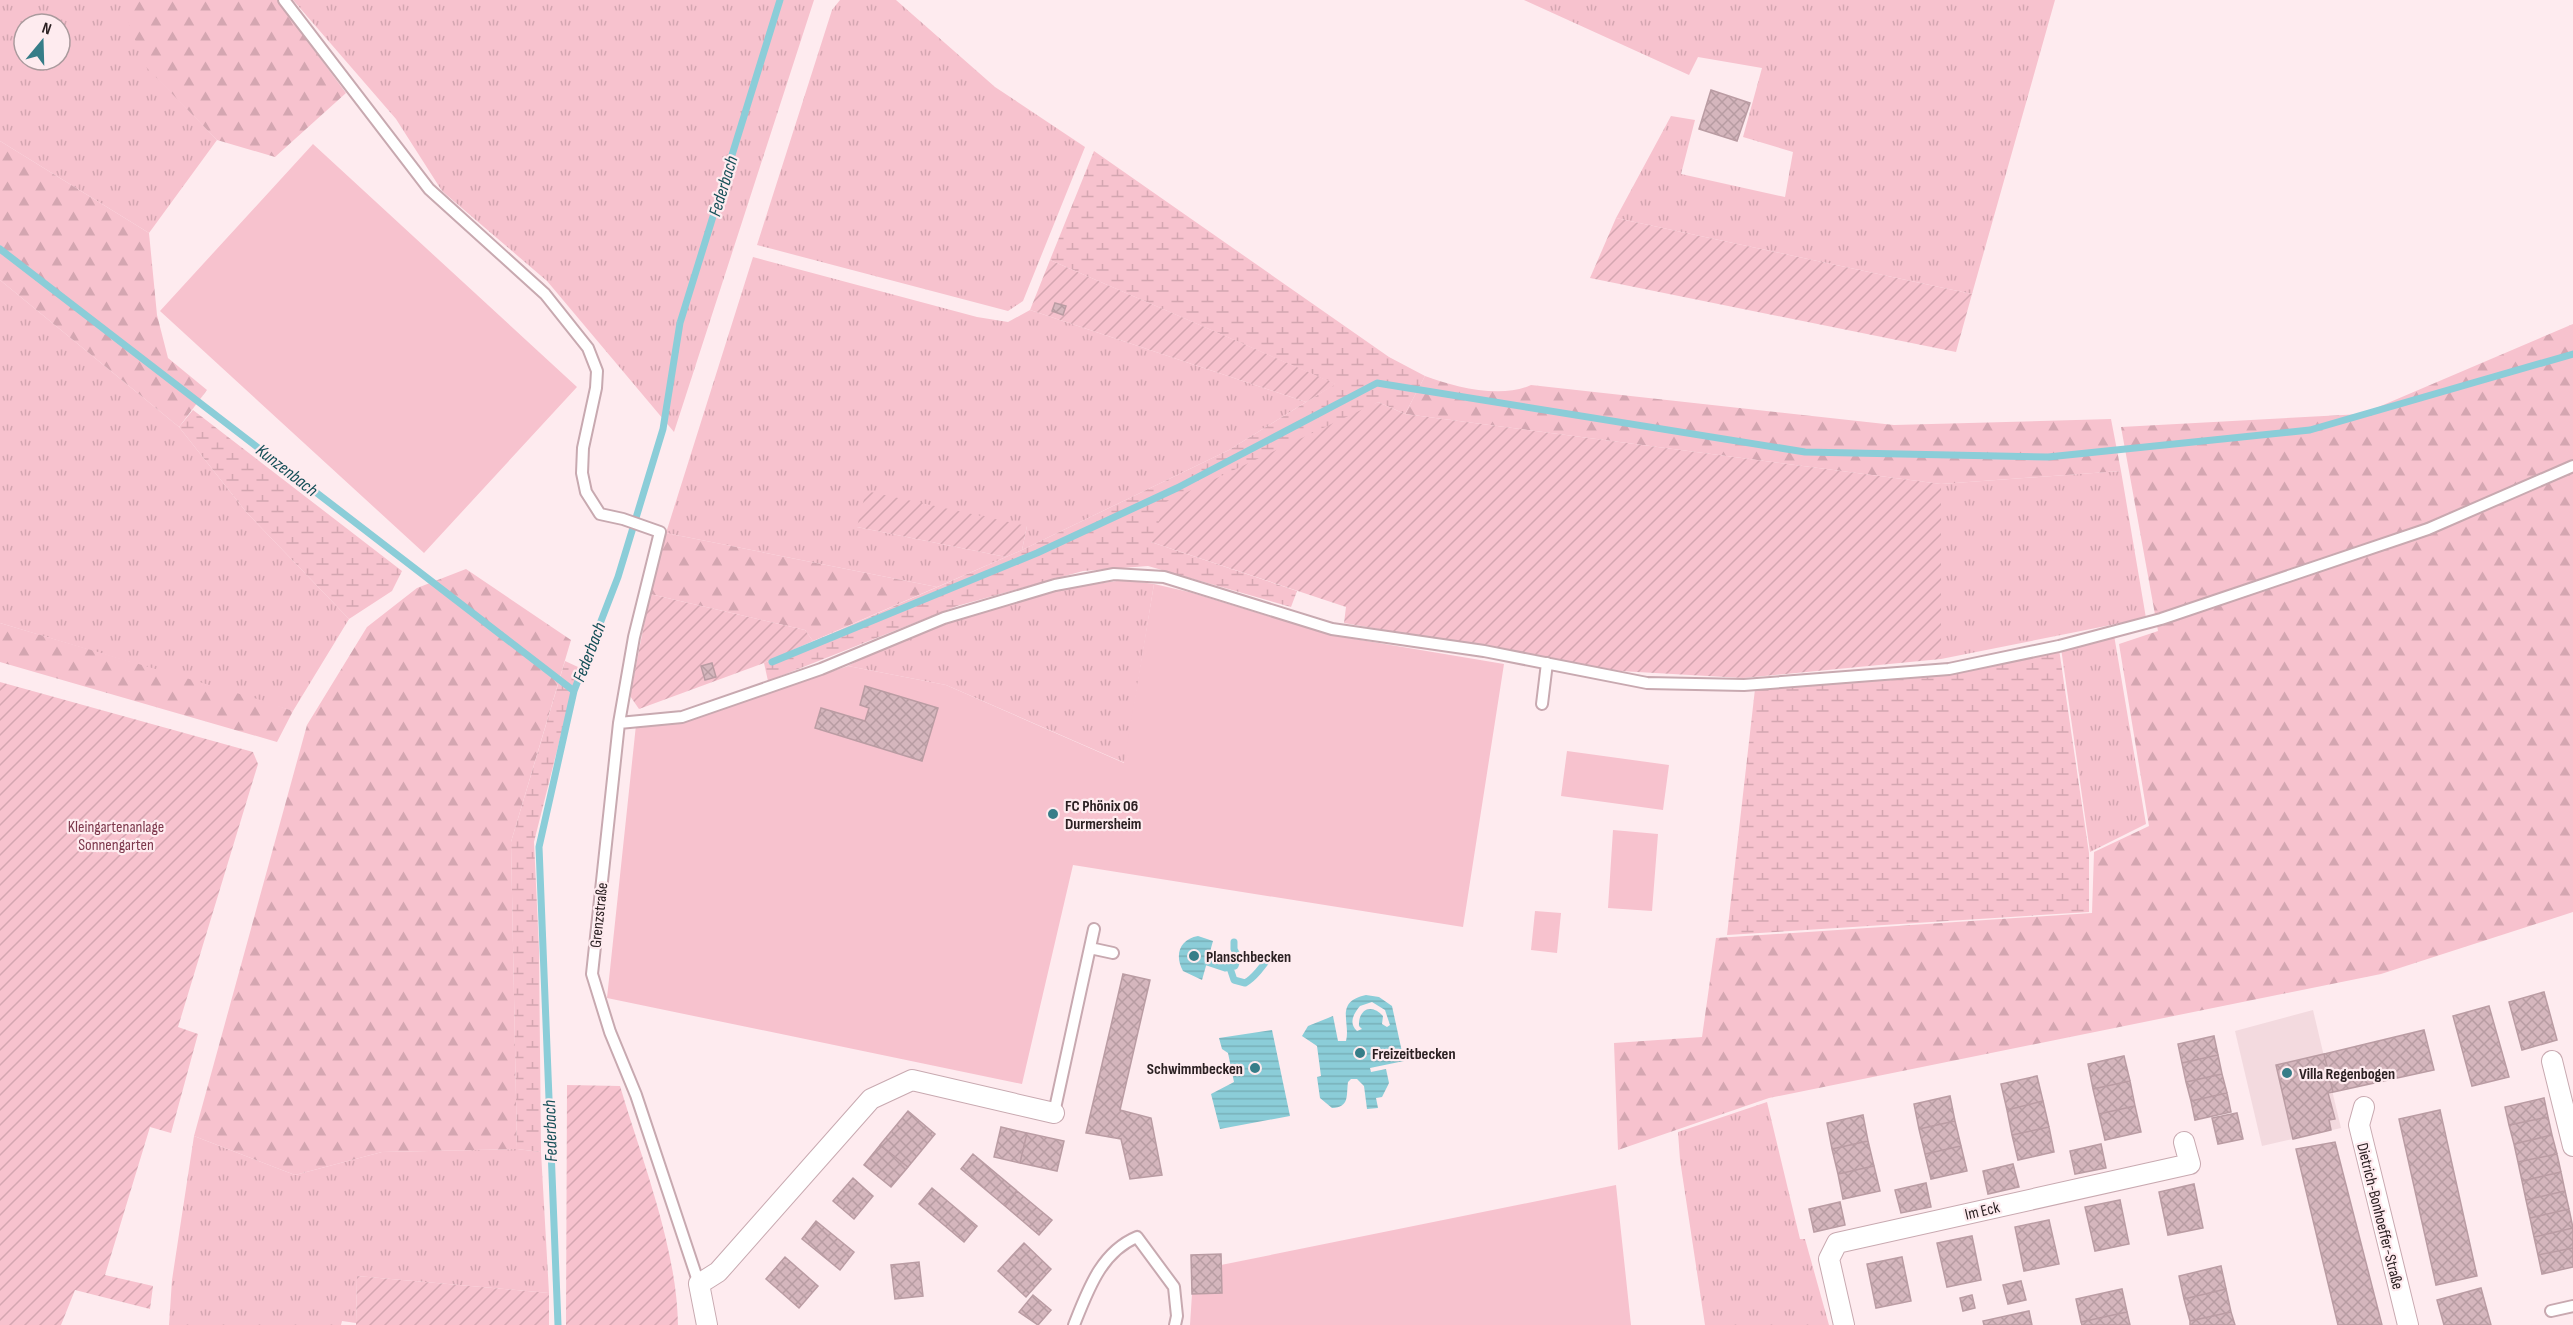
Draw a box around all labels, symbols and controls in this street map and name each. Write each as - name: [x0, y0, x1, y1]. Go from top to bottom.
- north arrow: [12, 12, 72, 72]
- text: N: [39, 19, 54, 40]
- water label: Federbach: [704, 153, 743, 219]
- water label: Kunzenbach: [252, 440, 322, 501]
- water label: Federbach: [569, 619, 611, 685]
- place label: FC Phönix 06 Durmersheim: [1065, 797, 1141, 834]
- marker: FC Phönix 06 Durmersheim: [1046, 807, 1060, 821]
- park label: Kleingartenanlage Sonnengarten: [68, 818, 164, 855]
- street label: Grenzstraße: [587, 882, 612, 949]
- place label: Planschbecken: [1206, 948, 1291, 967]
- marker: Planschbecken: [1187, 949, 1201, 963]
- place label: Freizeitbecken: [1372, 1045, 1456, 1064]
- marker: Freizeitbecken: [1353, 1046, 1367, 1060]
- place label: Schwimmbecken: [1147, 1060, 1243, 1079]
- marker: Schwimmbecken: [1248, 1061, 1262, 1075]
- place label: Villa Regenbogen: [2299, 1065, 2395, 1084]
- marker: Villa Regenbogen: [2280, 1066, 2294, 1080]
- water label: Federbach: [539, 1099, 562, 1162]
- street label: Dietrich-Bonhoeffer-Straße: [2352, 1141, 2407, 1292]
- street label: Im Eck: [1963, 1198, 2002, 1225]

